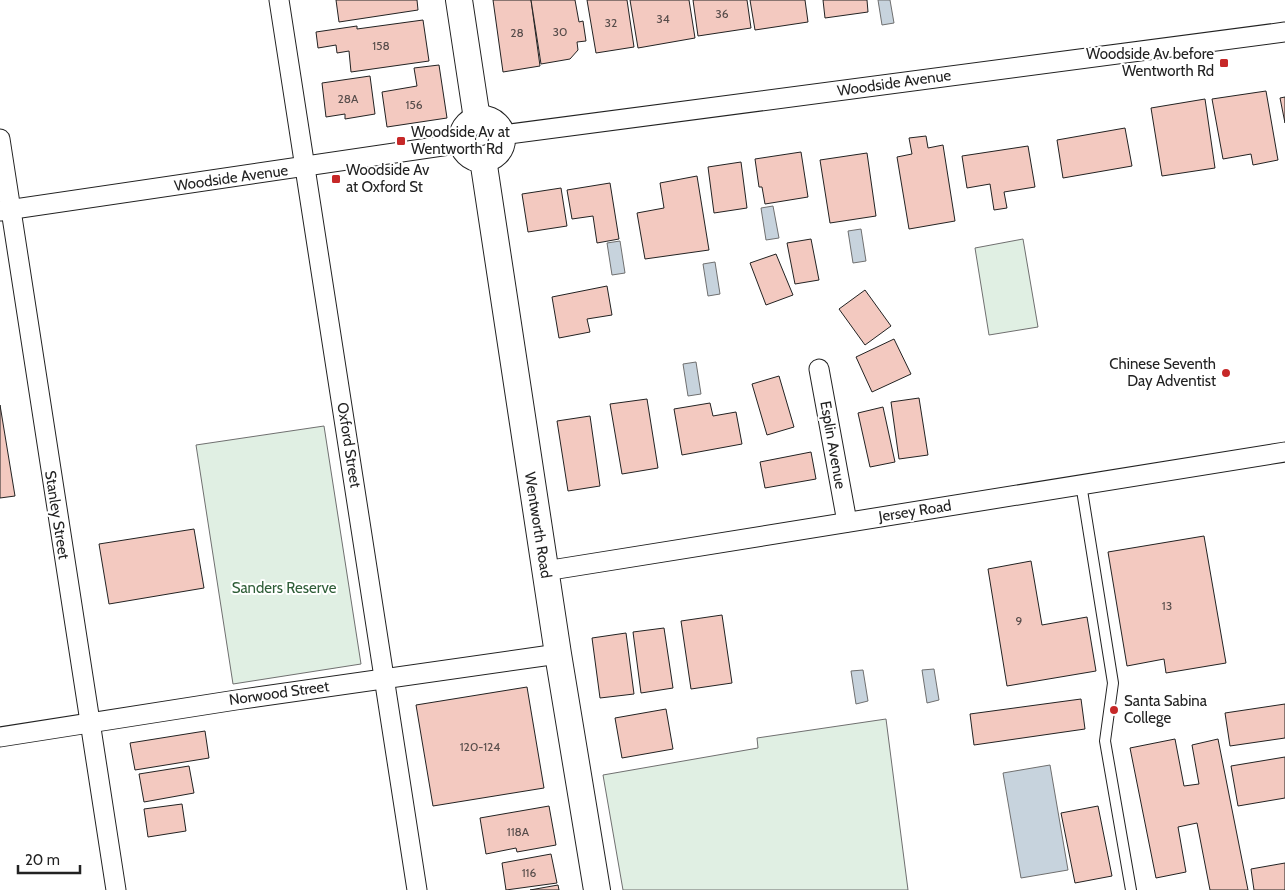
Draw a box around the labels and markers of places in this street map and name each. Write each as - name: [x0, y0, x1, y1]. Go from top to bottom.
- place label: Woodside Av before Wentworth Rd: [1086, 45, 1214, 80]
- marker: Woodside Av before Wentworth Rd: [1218, 57, 1230, 69]
- place label: Woodside Av at Wentworth Rd: [411, 123, 510, 158]
- marker: Woodside Av at Wentworth Rd: [395, 135, 407, 147]
- place label: Woodside Av at Oxford St: [346, 161, 430, 196]
- marker: Woodside Av at Oxford St: [330, 173, 342, 185]
- place label: Chinese Seventh Day Adventist: [1109, 355, 1216, 390]
- marker: Chinese Seventh Day Adventist: [1220, 367, 1232, 379]
- place label: Santa Sabina College: [1124, 692, 1208, 727]
- marker: Santa Sabina College: [1108, 704, 1120, 716]

